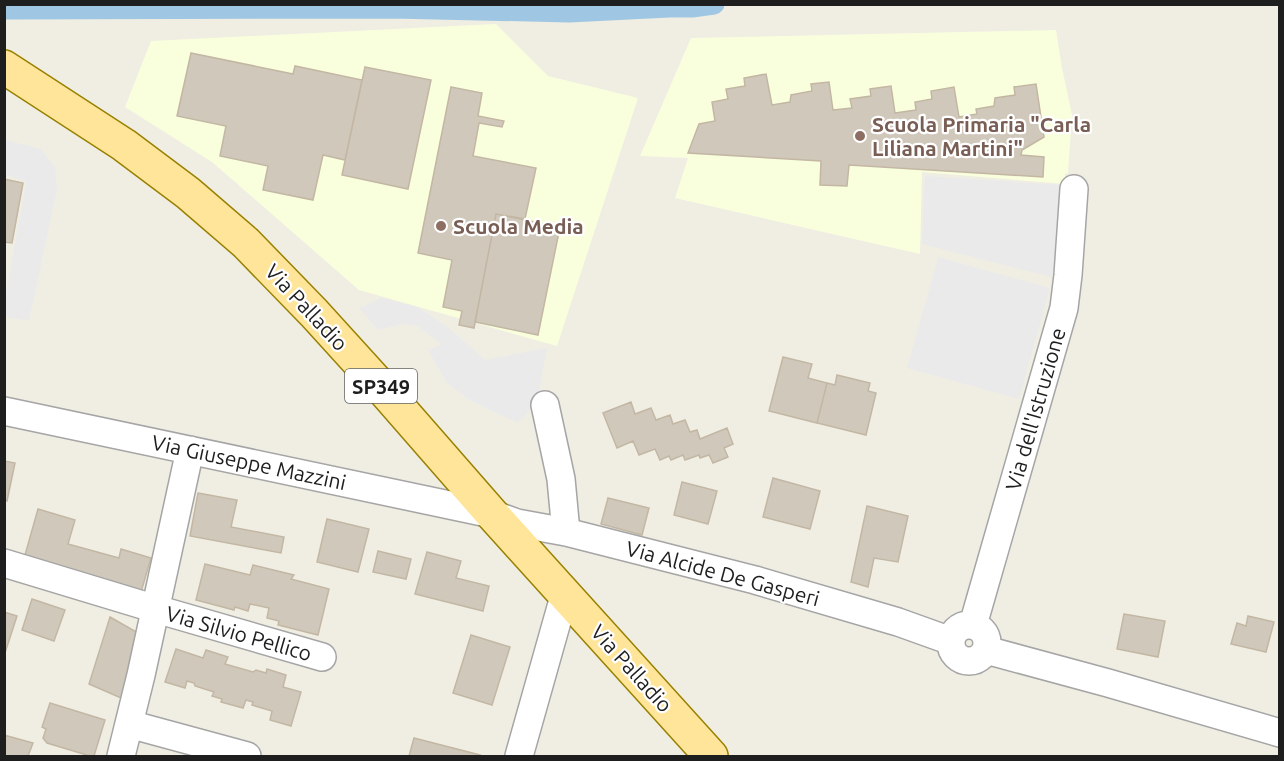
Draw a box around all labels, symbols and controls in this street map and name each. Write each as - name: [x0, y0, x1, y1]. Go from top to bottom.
- place label: Scuola Primaria "Carla Liliana Martini": [872, 112, 1091, 160]
- marker: Scuola Primaria "Carla Liliana Martini": [853, 129, 867, 143]
- place label: Scuola Media: [453, 214, 584, 238]
- marker: Scuola Media: [434, 219, 448, 233]
- street label: Via Palladio: [261, 259, 353, 355]
- street label: Via dell'Istruzione: [1000, 325, 1070, 493]
- road number: SP349: [345, 369, 417, 403]
- street label: Via Giuseppe Mazzini: [150, 430, 348, 494]
- street label: Via Alcide De Gasperi: [624, 536, 822, 610]
- street label: Via Silvio Pellico: [163, 601, 315, 665]
- street label: Via Palladio: [586, 619, 678, 717]

